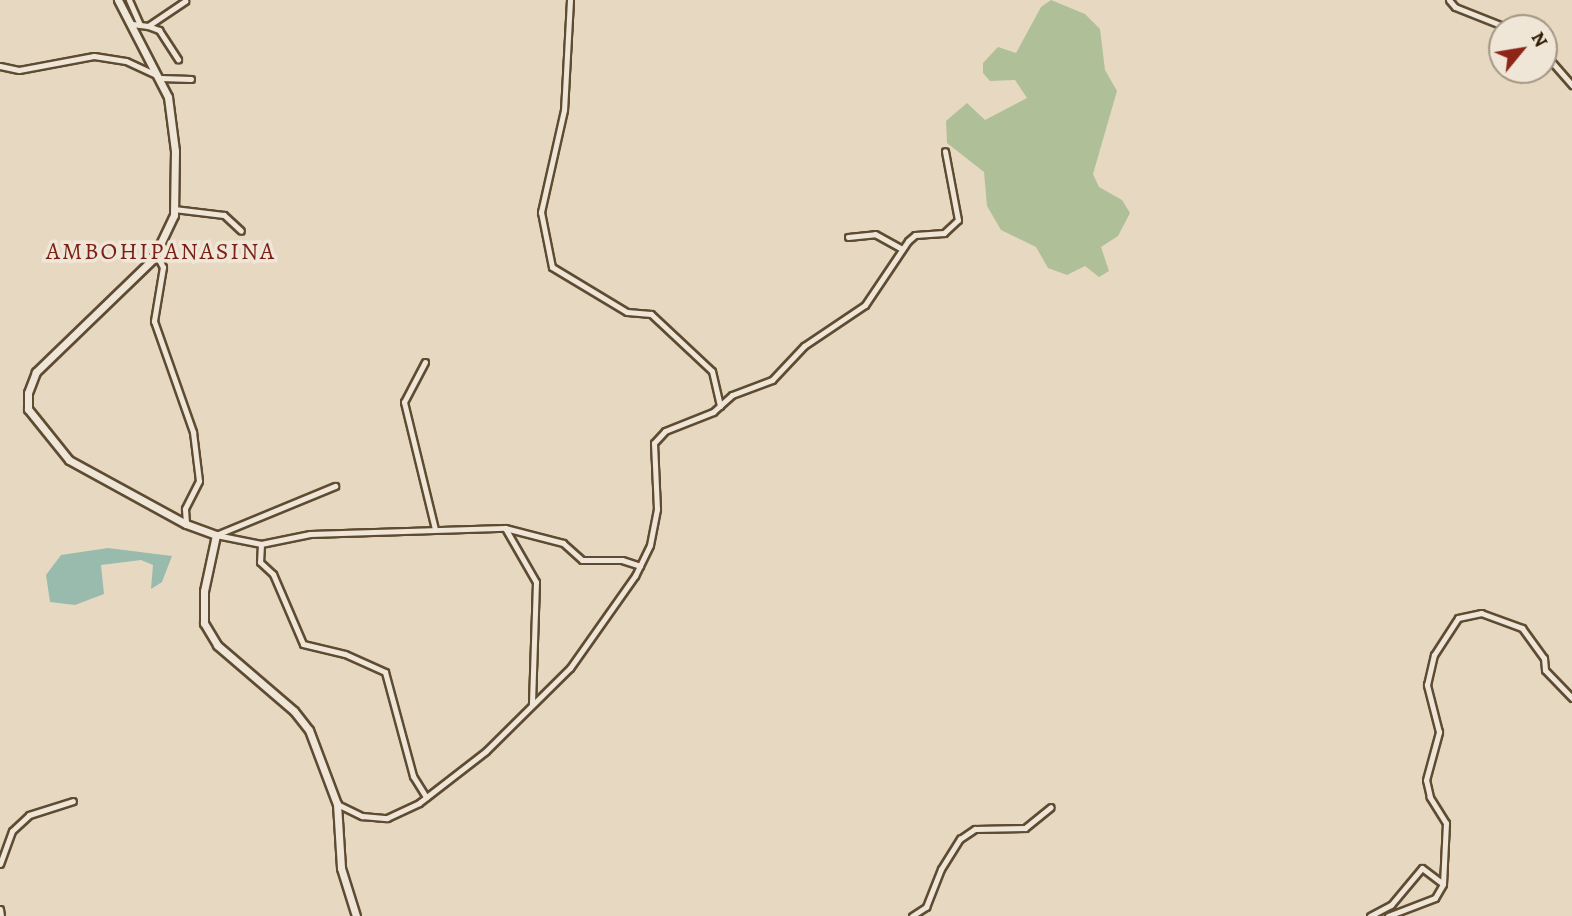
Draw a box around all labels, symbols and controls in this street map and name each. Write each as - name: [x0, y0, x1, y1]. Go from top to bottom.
- north arrow: [1488, 14, 1558, 84]
- text: N: [1525, 27, 1554, 52]
- district label: AMBOHIPANASINA: [48, 238, 274, 266]

